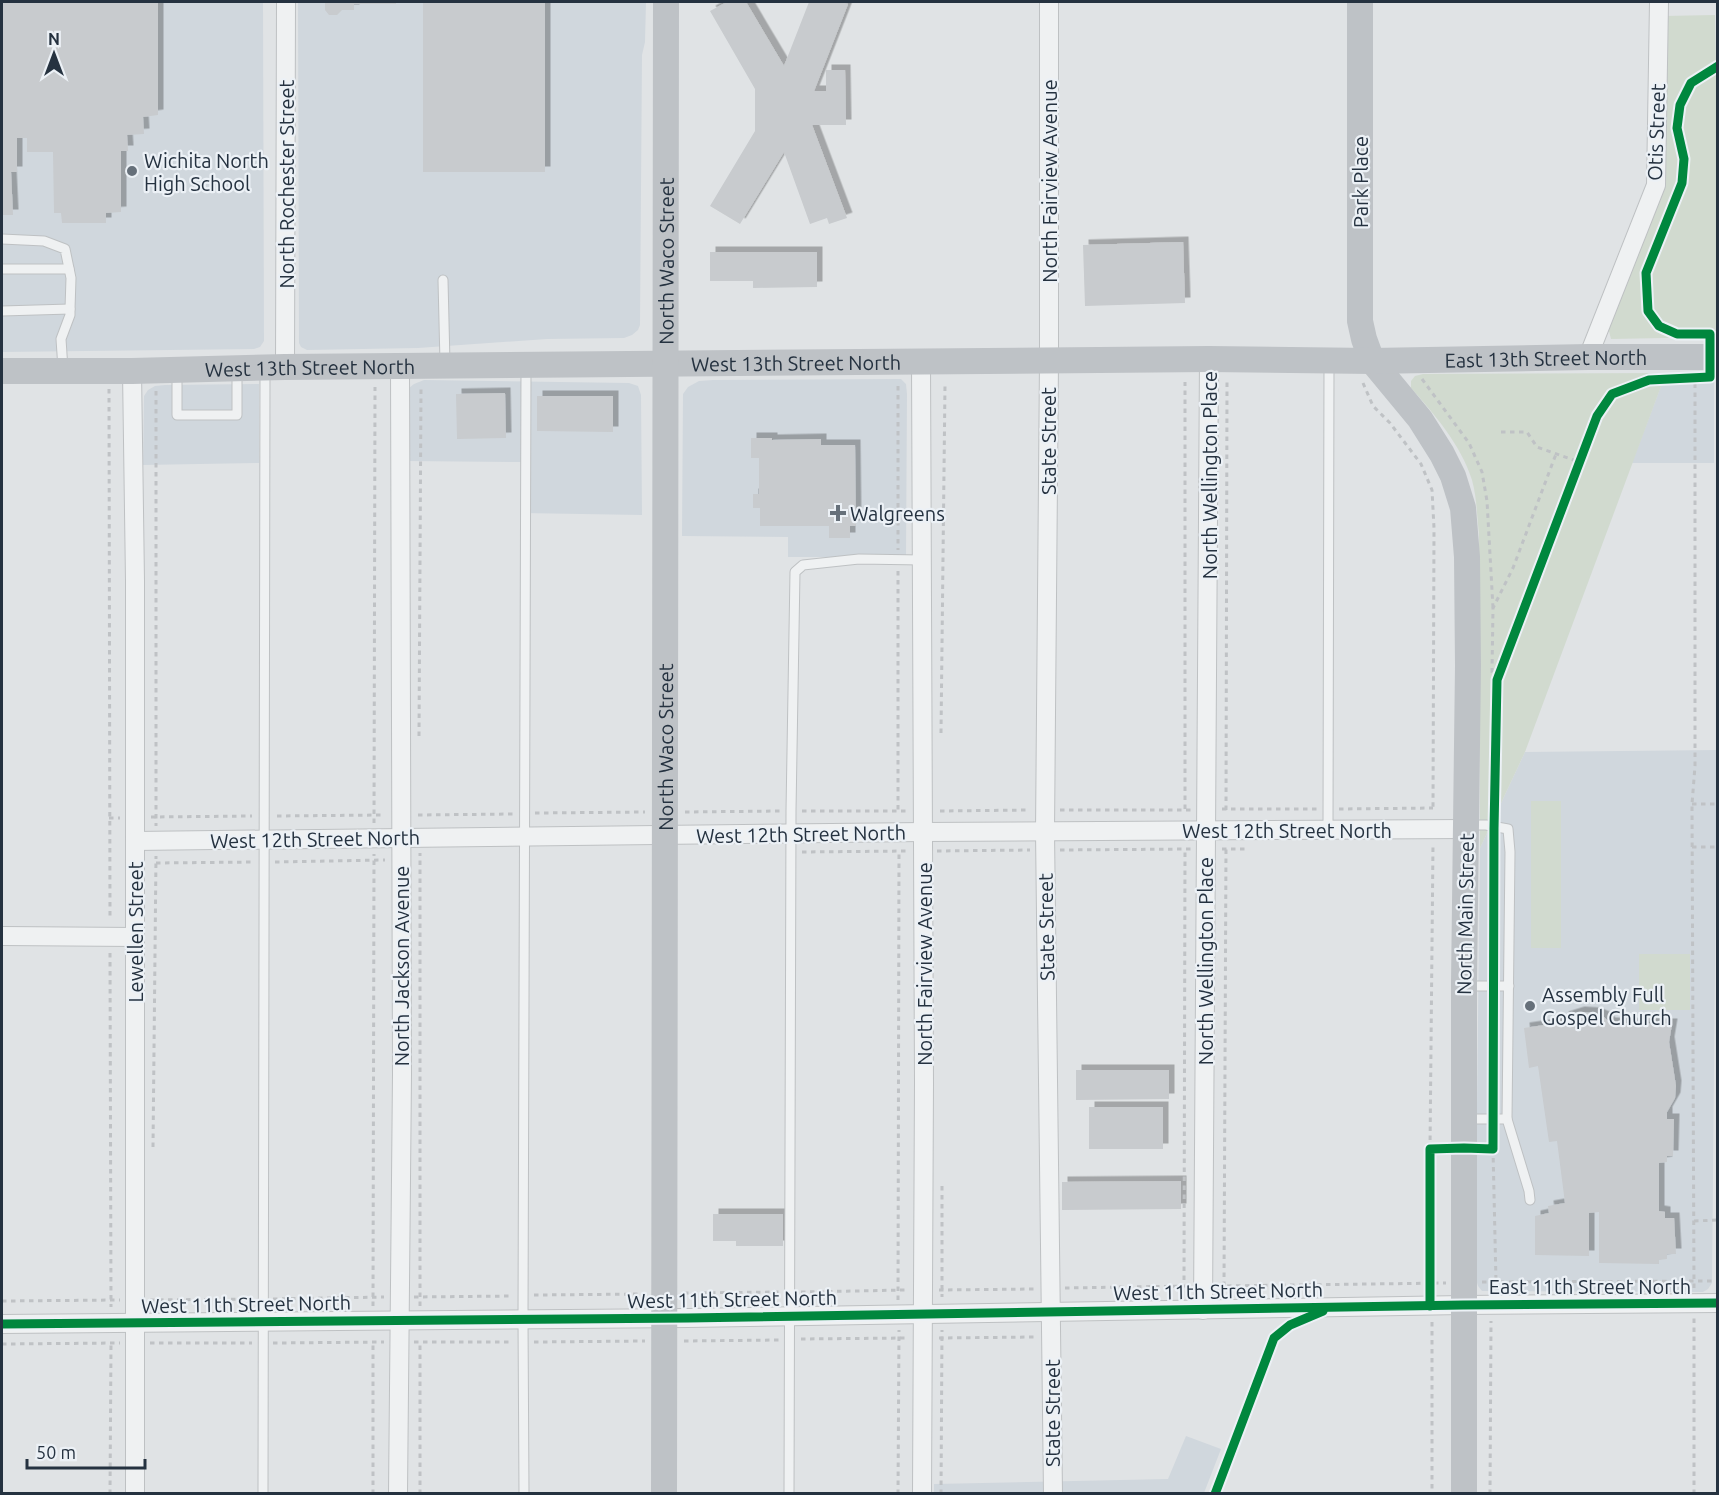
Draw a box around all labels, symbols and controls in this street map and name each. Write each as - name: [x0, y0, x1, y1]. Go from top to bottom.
- north arrow: [24, 24, 84, 84]
- text: N: [48, 30, 60, 48]
- street label: North Rochester Street: [275, 79, 298, 288]
- street label: North Fairview Avenue: [1038, 79, 1061, 283]
- street label: Otis Street: [1643, 83, 1669, 181]
- street label: Park Place: [1349, 136, 1372, 228]
- place label: Wichita North High School: [144, 149, 269, 195]
- marker: Wichita North High School: [125, 164, 139, 178]
- street label: North Waco Street: [654, 177, 677, 345]
- street label: East 13th Street North: [1444, 345, 1647, 371]
- street label: West 13th Street North: [691, 350, 901, 375]
- street label: West 13th Street North: [205, 354, 415, 381]
- street label: North Wellington Place: [1198, 371, 1221, 579]
- street label: State Street: [1037, 387, 1060, 495]
- place label: Walgreens: [850, 502, 945, 525]
- marker: Walgreens: [831, 506, 845, 520]
- street label: North Waco Street: [653, 663, 677, 831]
- street label: West 12th Street North: [1182, 819, 1392, 842]
- street label: West 12th Street North: [696, 821, 906, 847]
- street label: West 12th Street North: [210, 826, 420, 852]
- street label: North Main Street: [1452, 833, 1478, 995]
- street label: North Wellington Place: [1194, 857, 1217, 1065]
- street label: Lewellen Street: [124, 861, 147, 1003]
- street label: North Fairview Avenue: [913, 862, 936, 1066]
- street label: North Jackson Avenue: [390, 866, 413, 1066]
- street label: State Street: [1034, 873, 1058, 981]
- place label: Assembly Full Gospel Church: [1542, 983, 1672, 1029]
- marker: Assembly Full Gospel Church: [1523, 999, 1537, 1013]
- street label: East 11th Street North: [1489, 1275, 1691, 1298]
- street label: West 11th Street North: [1113, 1278, 1323, 1304]
- street label: West 11th Street North: [627, 1286, 837, 1312]
- street label: West 11th Street North: [141, 1291, 351, 1317]
- street label: State Street: [1041, 1359, 1064, 1467]
- scale bar: [27, 1432, 146, 1470]
- text: 50 m: [36, 1442, 76, 1462]

